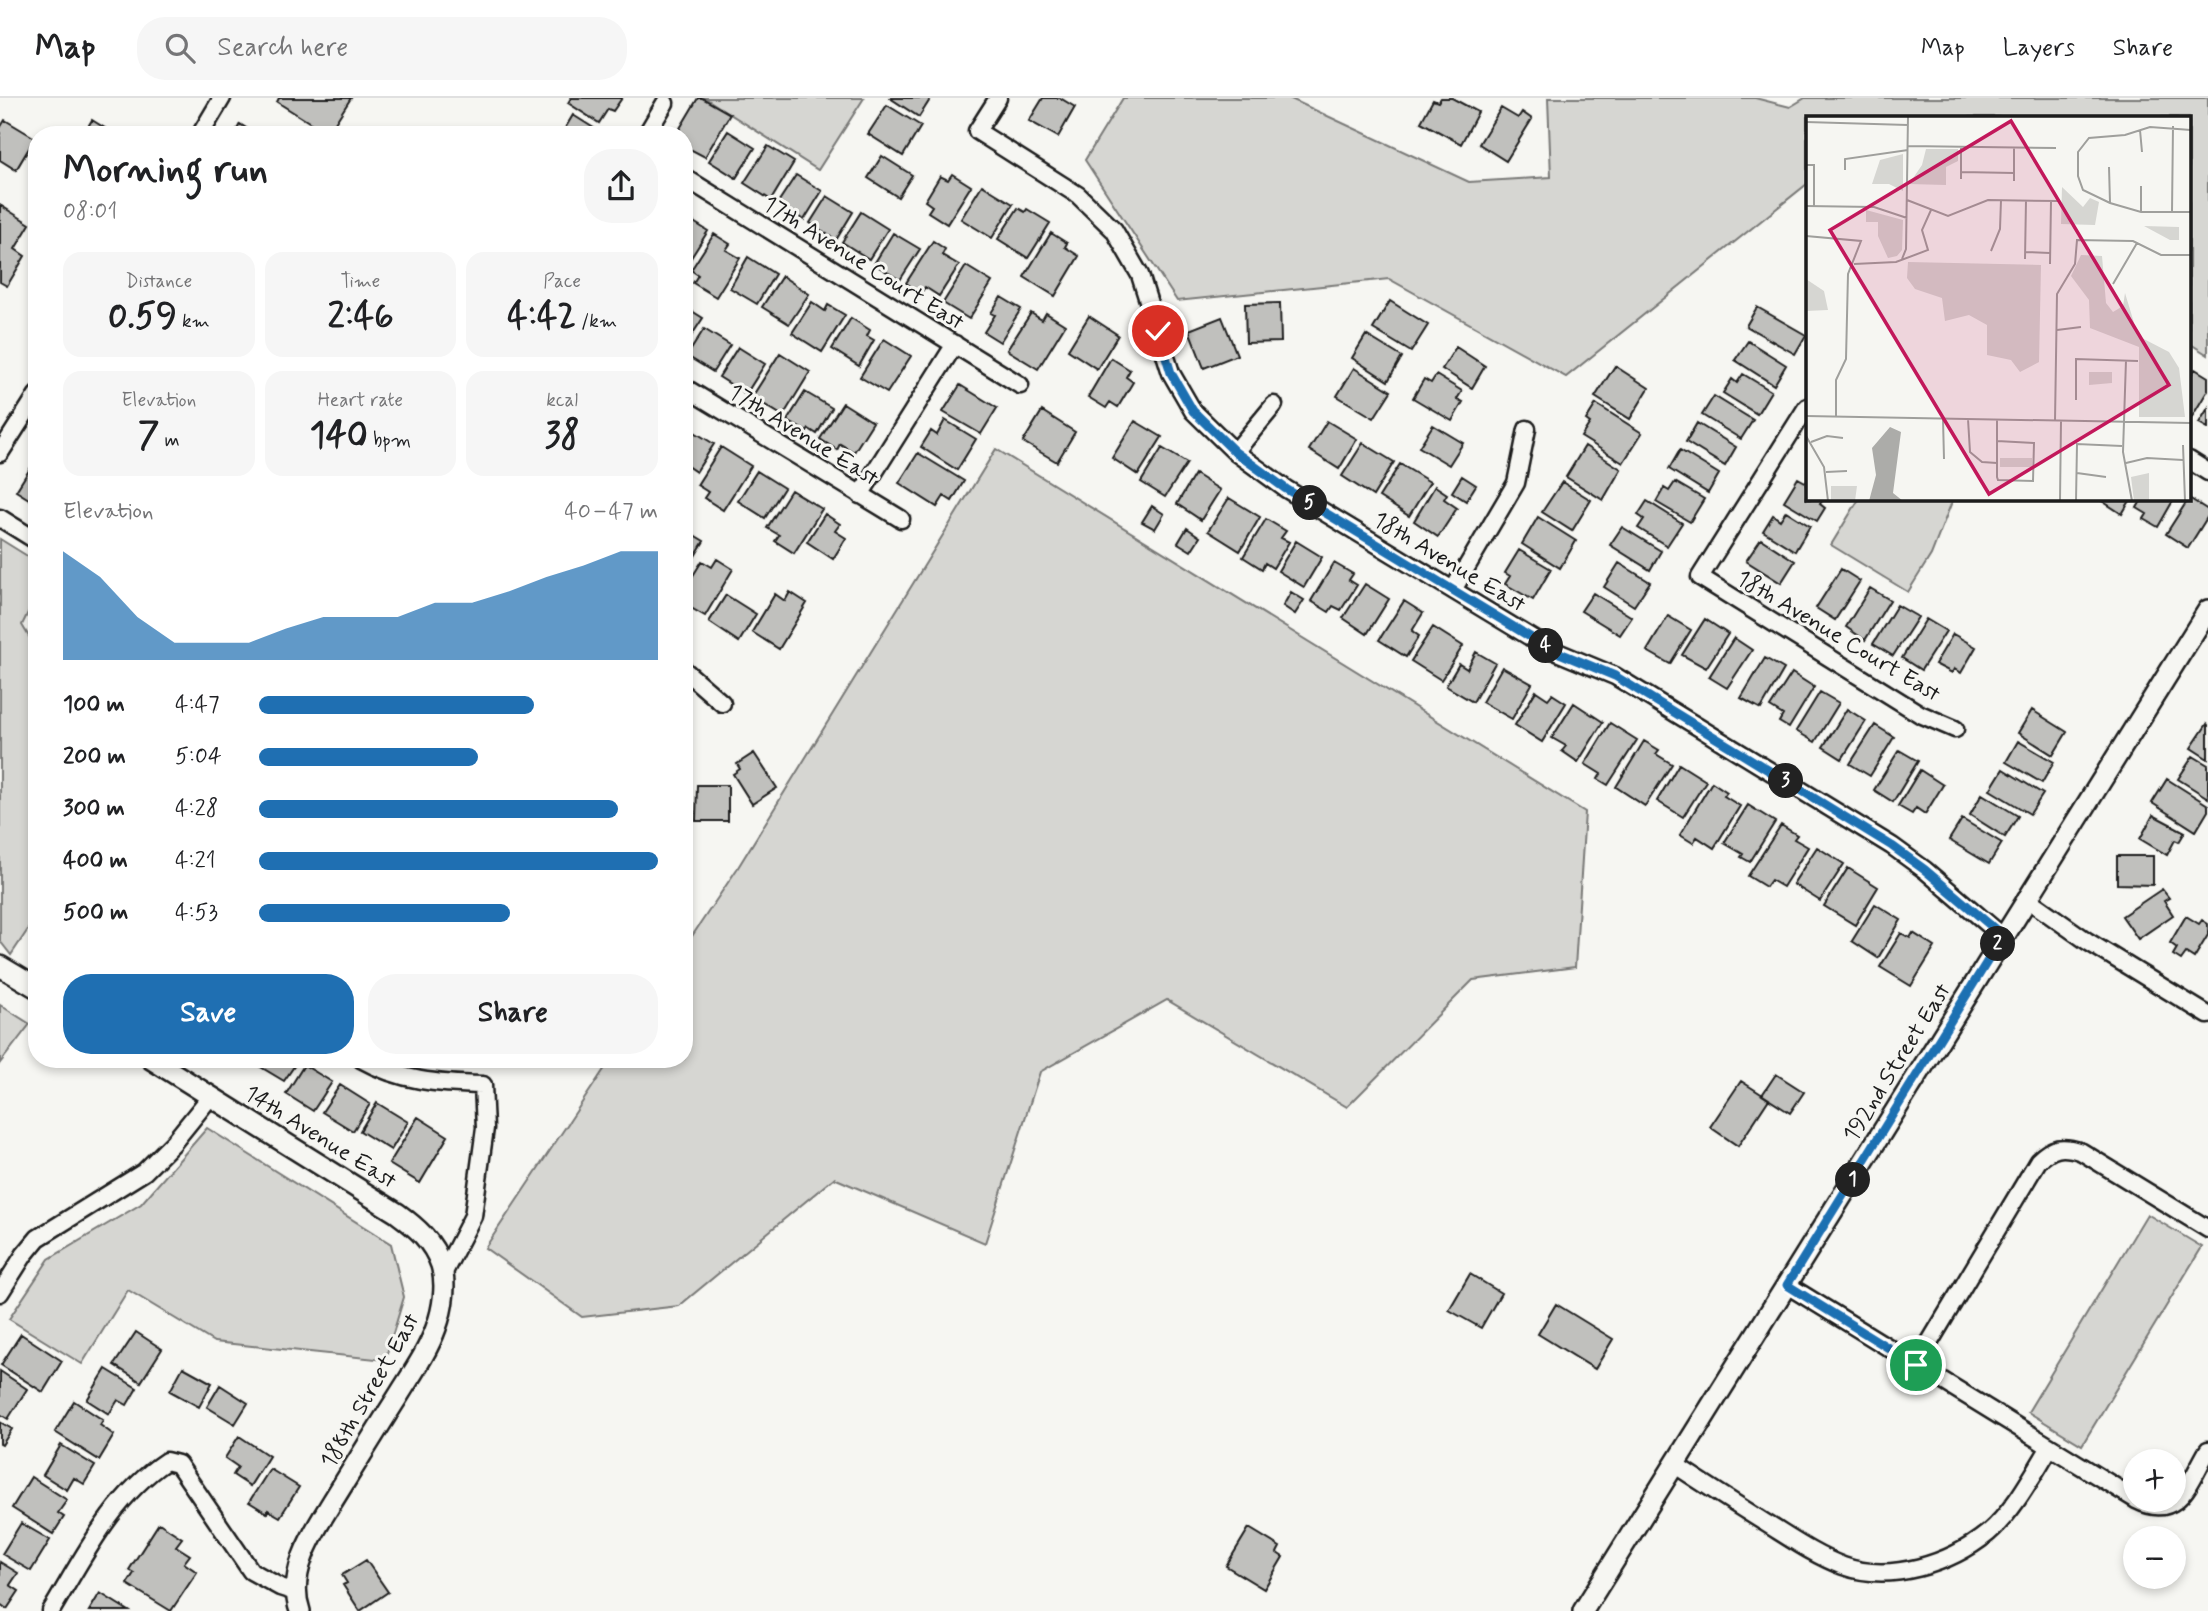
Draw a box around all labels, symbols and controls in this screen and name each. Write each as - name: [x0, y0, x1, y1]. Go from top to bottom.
- search box: [137, 17, 627, 80]
- text: Map: [35, 26, 95, 70]
- icon: search: [161, 29, 199, 67]
- text: Search here: [217, 31, 348, 65]
- text: Map: [1921, 33, 1965, 64]
- text: Layers: [2003, 33, 2075, 64]
- text: Share: [2113, 33, 2173, 64]
- inset map: [1806, 116, 2190, 500]
- text: Morning run: [63, 146, 268, 195]
- button: share: [584, 149, 658, 223]
- street label: 17th Avenue Court East: [757, 190, 969, 338]
- text: 08:01: [63, 197, 117, 227]
- text: Distance: [125, 269, 192, 294]
- text: Time: [341, 269, 380, 294]
- text: Pace: [543, 269, 581, 294]
- text: 0.59: [108, 294, 177, 340]
- text: 2:46: [327, 294, 394, 340]
- text: 4:42: [507, 294, 576, 340]
- pin: [1128, 301, 1188, 361]
- text: km: [177, 309, 210, 334]
- text: /km: [576, 309, 617, 334]
- icon: check: [1139, 312, 1177, 350]
- street label: 17th Avenue East: [722, 377, 884, 494]
- text: Elevation: [121, 388, 196, 413]
- text: Heart rate: [318, 388, 403, 413]
- text: kcal: [546, 388, 578, 413]
- text: 7: [138, 413, 159, 459]
- text: 140: [310, 413, 368, 459]
- text: 38: [545, 413, 580, 459]
- text: m: [159, 428, 180, 453]
- text: bpm: [368, 428, 411, 453]
- pin: 5: [1292, 486, 1328, 520]
- text: 5: [1304, 490, 1315, 515]
- text: Elevation: [63, 497, 154, 527]
- text: 40–47 m: [564, 497, 658, 527]
- street label: 18th Avenue East: [1367, 505, 1531, 620]
- street label: 18th Avenue Court East: [1730, 564, 1946, 710]
- pin: 4: [1528, 628, 1564, 664]
- text: 4: [1540, 633, 1551, 658]
- text: 100 m: [63, 690, 125, 720]
- text: 4:47: [175, 690, 219, 720]
- text: 200 m: [63, 742, 126, 772]
- text: 5:04: [175, 742, 222, 772]
- pin: 3: [1768, 764, 1803, 798]
- text: 3: [1781, 768, 1790, 793]
- text: 300 m: [63, 794, 125, 824]
- text: 4:28: [175, 794, 218, 824]
- text: 400 m: [63, 846, 128, 876]
- text: 4:21: [175, 846, 216, 876]
- text: 500 m: [63, 898, 128, 928]
- text: 4:53: [175, 898, 218, 928]
- pin: 2: [1980, 926, 2016, 962]
- text: 2: [1993, 931, 2002, 956]
- button: Save: [63, 974, 354, 1054]
- button: Share: [368, 974, 658, 1054]
- street label: 192nd Street East: [1837, 978, 1959, 1148]
- street label: 14th Avenue East: [238, 1079, 402, 1197]
- pin: 1: [1836, 1162, 1870, 1198]
- text: 1: [1848, 1167, 1857, 1192]
- street label: 188th Street East: [314, 1308, 427, 1474]
- pin: [1886, 1335, 1946, 1395]
- icon: arrive: [1897, 1346, 1935, 1384]
- map controls: [2123, 1449, 2186, 1589]
- button: +: [2123, 1449, 2186, 1512]
- button: −: [2123, 1526, 2186, 1589]

